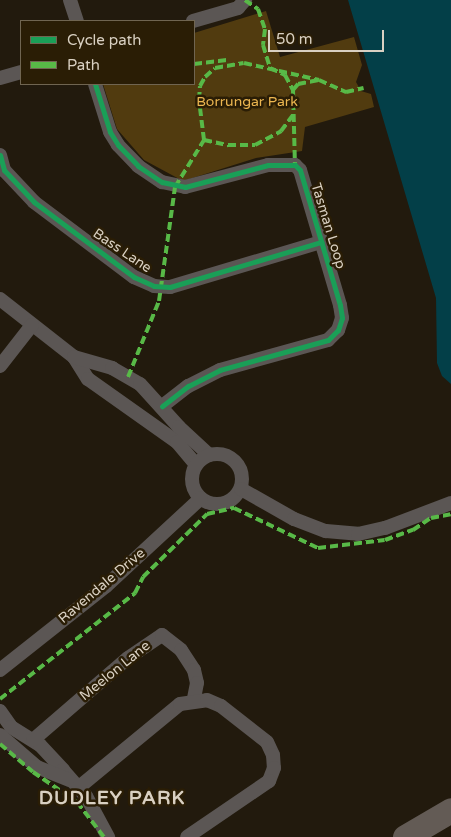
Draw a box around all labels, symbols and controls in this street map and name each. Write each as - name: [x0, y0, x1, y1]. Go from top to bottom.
- legend: [20, 20, 195, 85]
- scale bar: [271, 20, 387, 52]
- text: 50 m: [276, 30, 313, 48]
- text: Cycle path: [67, 31, 141, 49]
- text: Path: [67, 56, 100, 74]
- park label: Borrungar Park: [196, 94, 298, 110]
- street label: Tasman Loop: [307, 181, 349, 271]
- street label: Bass Lane: [90, 225, 154, 277]
- street label: Ravendale Drive: [55, 545, 149, 627]
- street label: Meelon Lane: [76, 637, 154, 705]
- district label: DUDLEY PARK: [37, 788, 187, 810]

